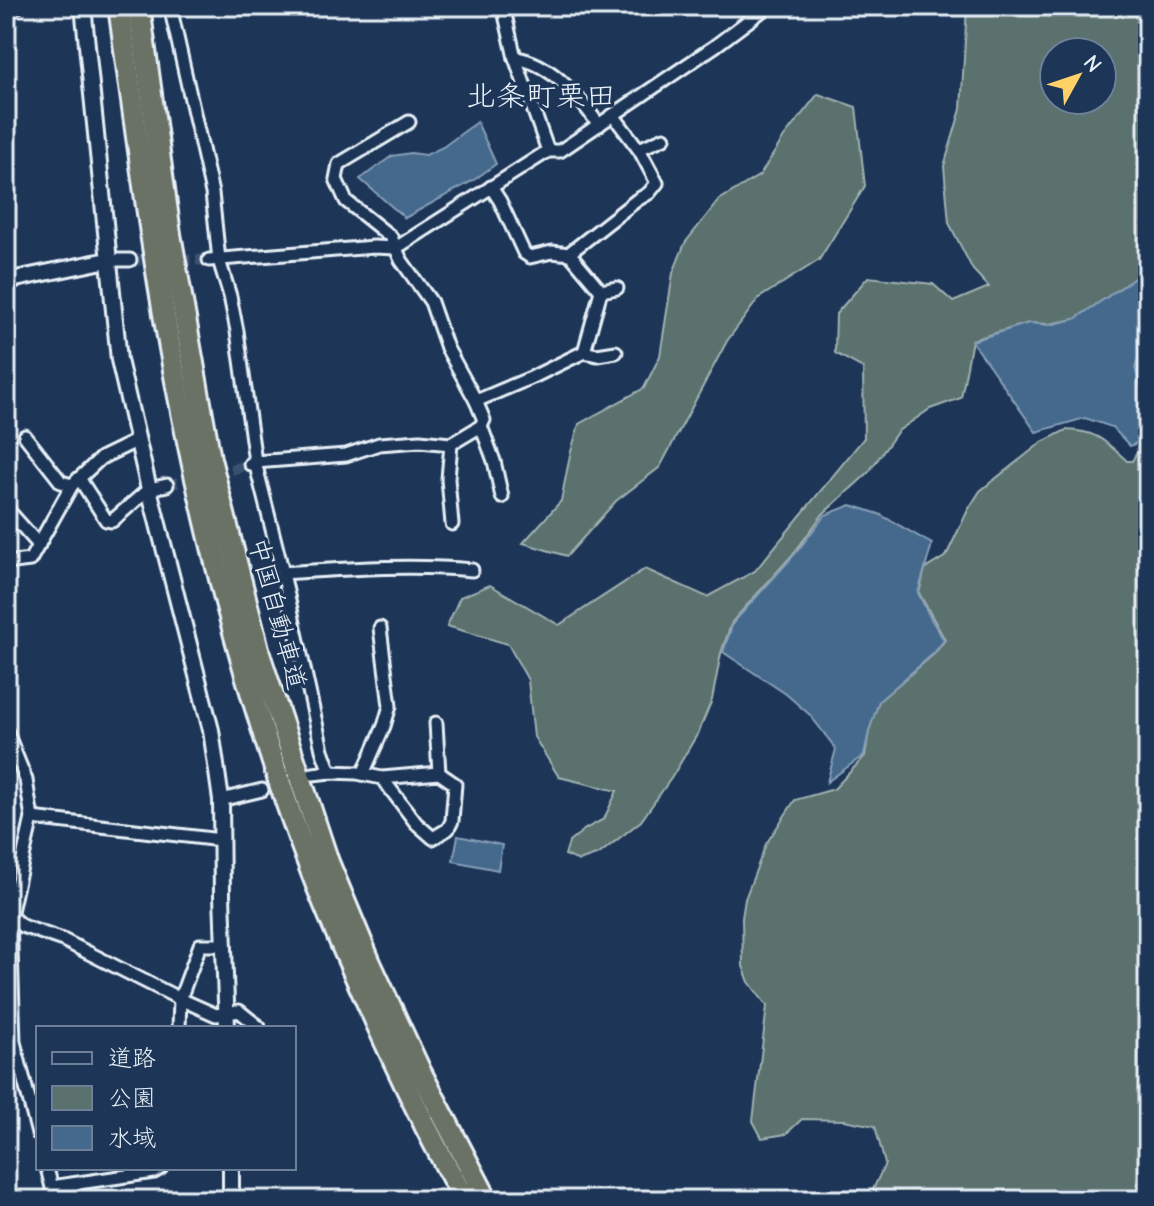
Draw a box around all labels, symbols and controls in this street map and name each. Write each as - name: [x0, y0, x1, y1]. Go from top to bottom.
- north arrow: [1038, 36, 1118, 116]
- text: N: [1078, 50, 1107, 78]
- district label: 北条町栗田: [466, 79, 616, 114]
- street label: 中国自動車道: [242, 535, 312, 693]
- legend: [36, 1026, 296, 1170]
- text: 道路: [108, 1044, 156, 1072]
- text: 公園: [108, 1084, 156, 1112]
- text: 水域: [108, 1124, 156, 1152]

